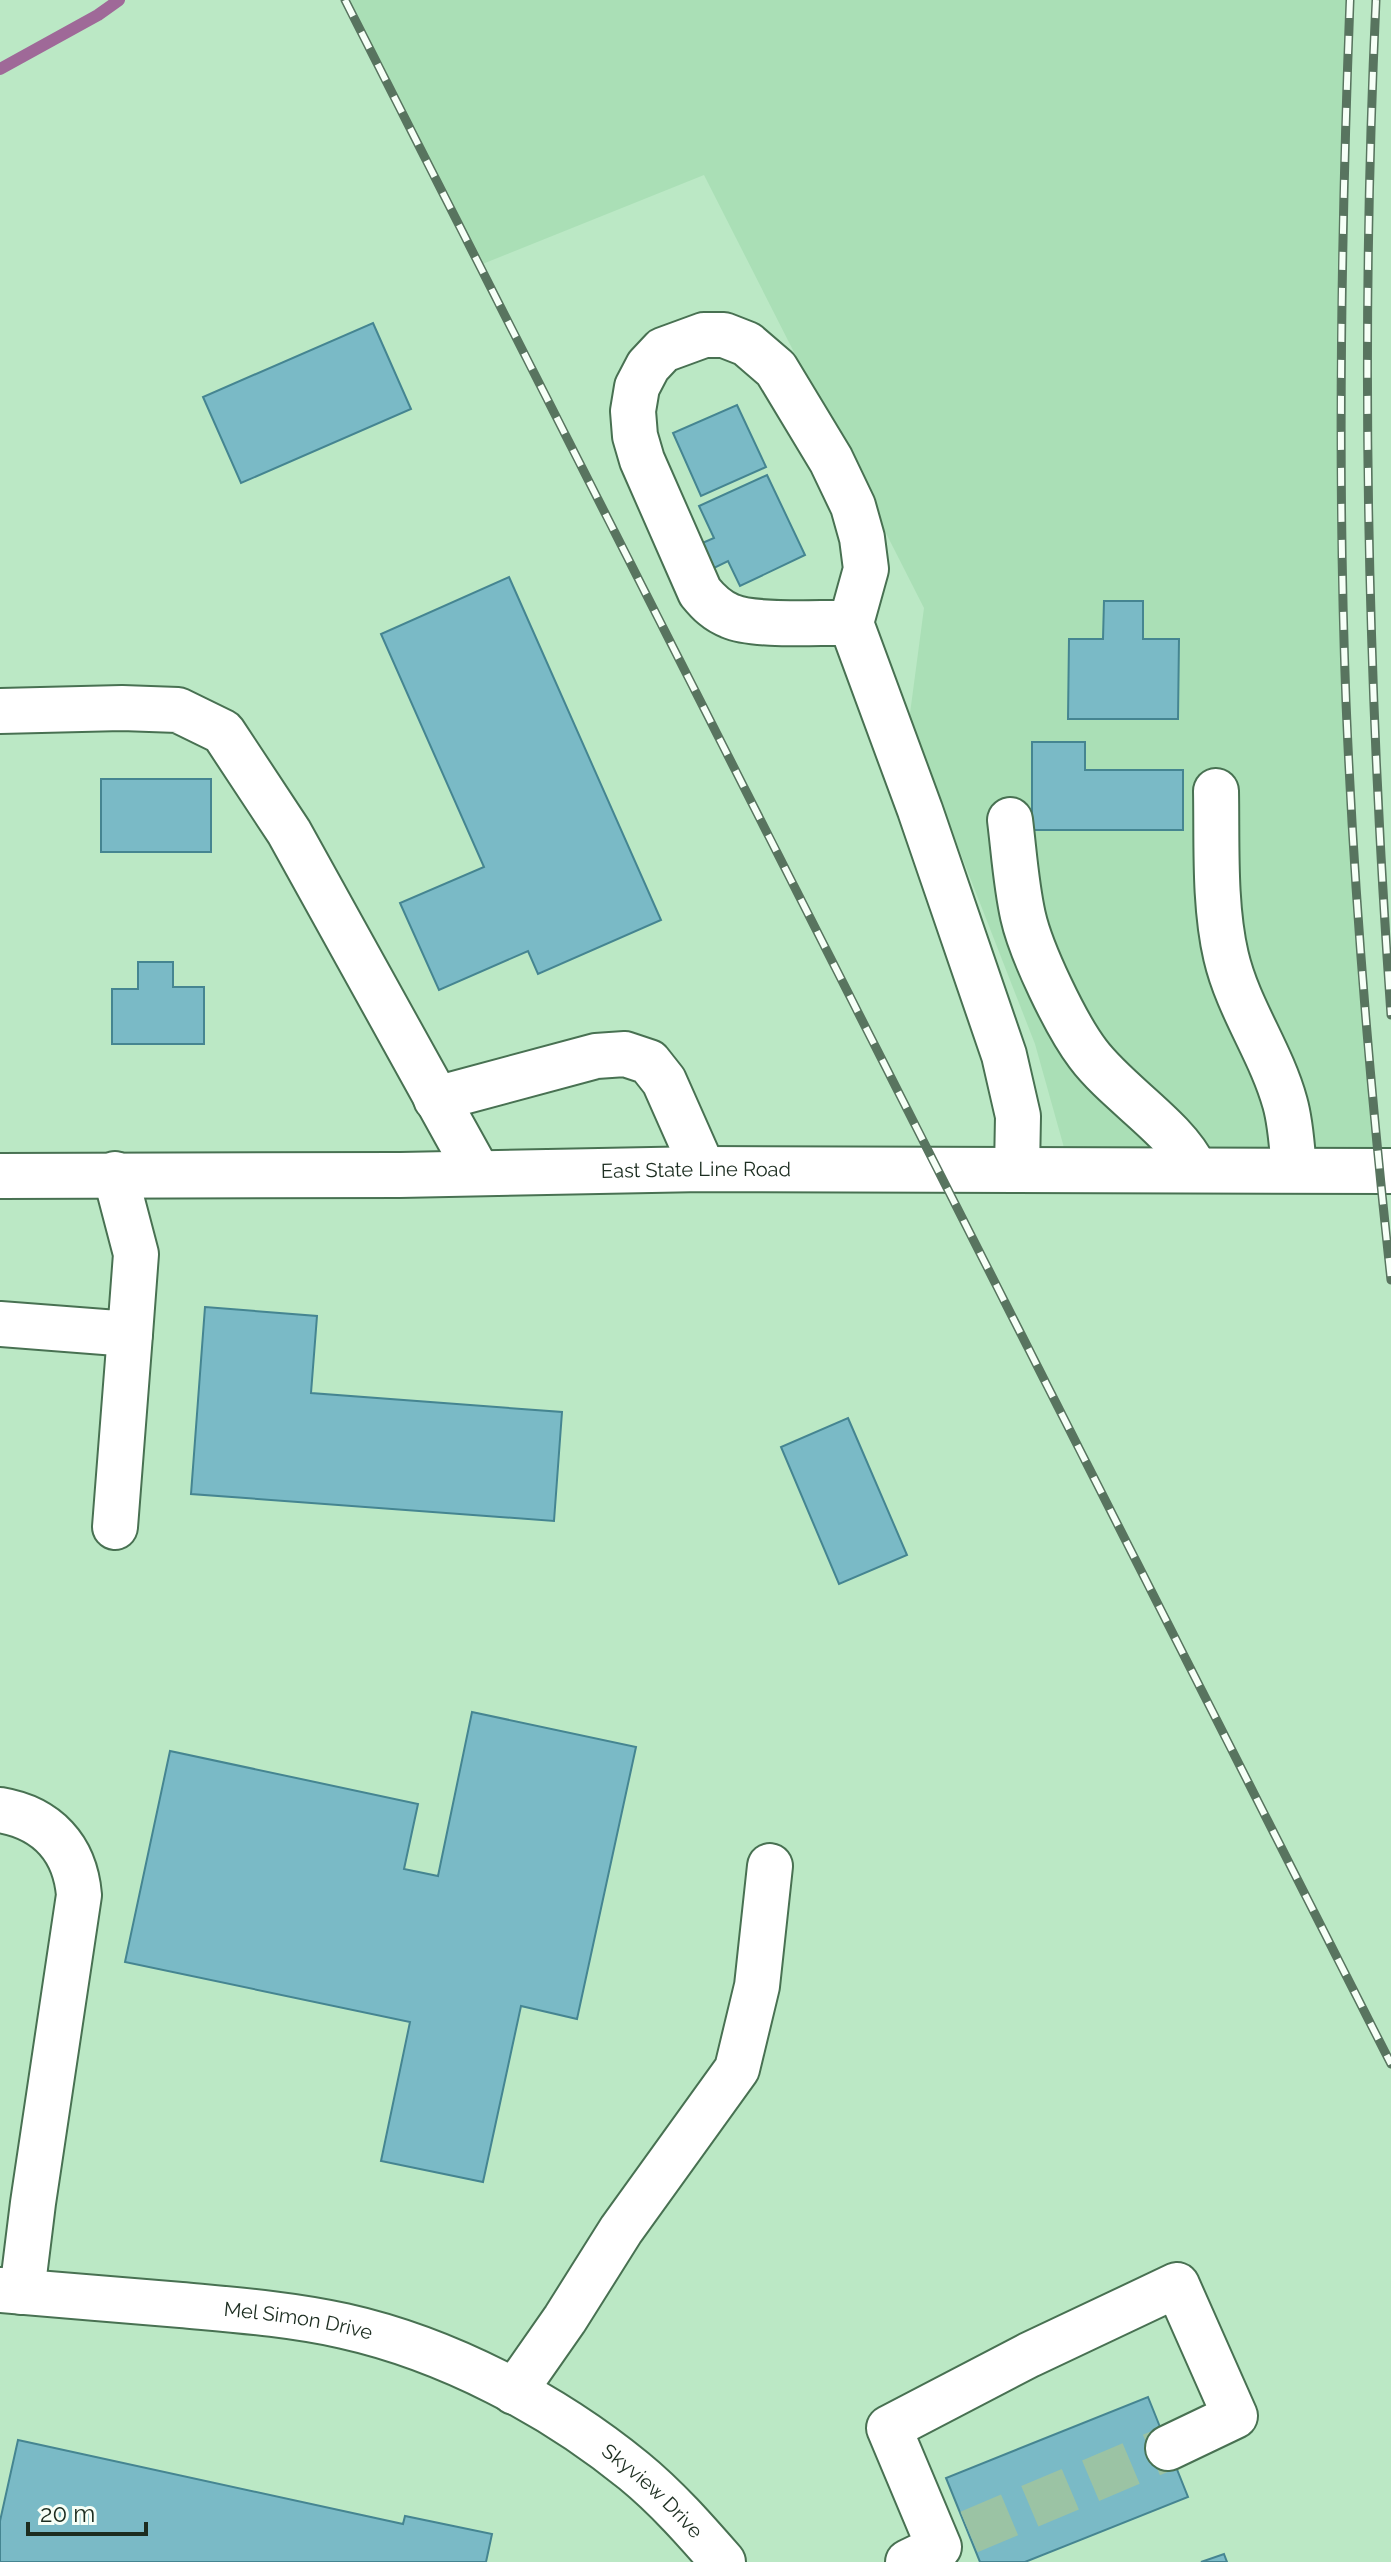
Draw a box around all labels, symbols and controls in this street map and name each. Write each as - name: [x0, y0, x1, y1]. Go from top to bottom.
- street label: East State Line Road: [601, 1157, 791, 1183]
- street label: Mel Simon Drive: [223, 2297, 376, 2345]
- street label: Skyview Drive: [597, 2439, 708, 2543]
- scale bar: [28, 2486, 146, 2536]
- text: 20 m: [40, 2499, 95, 2528]

